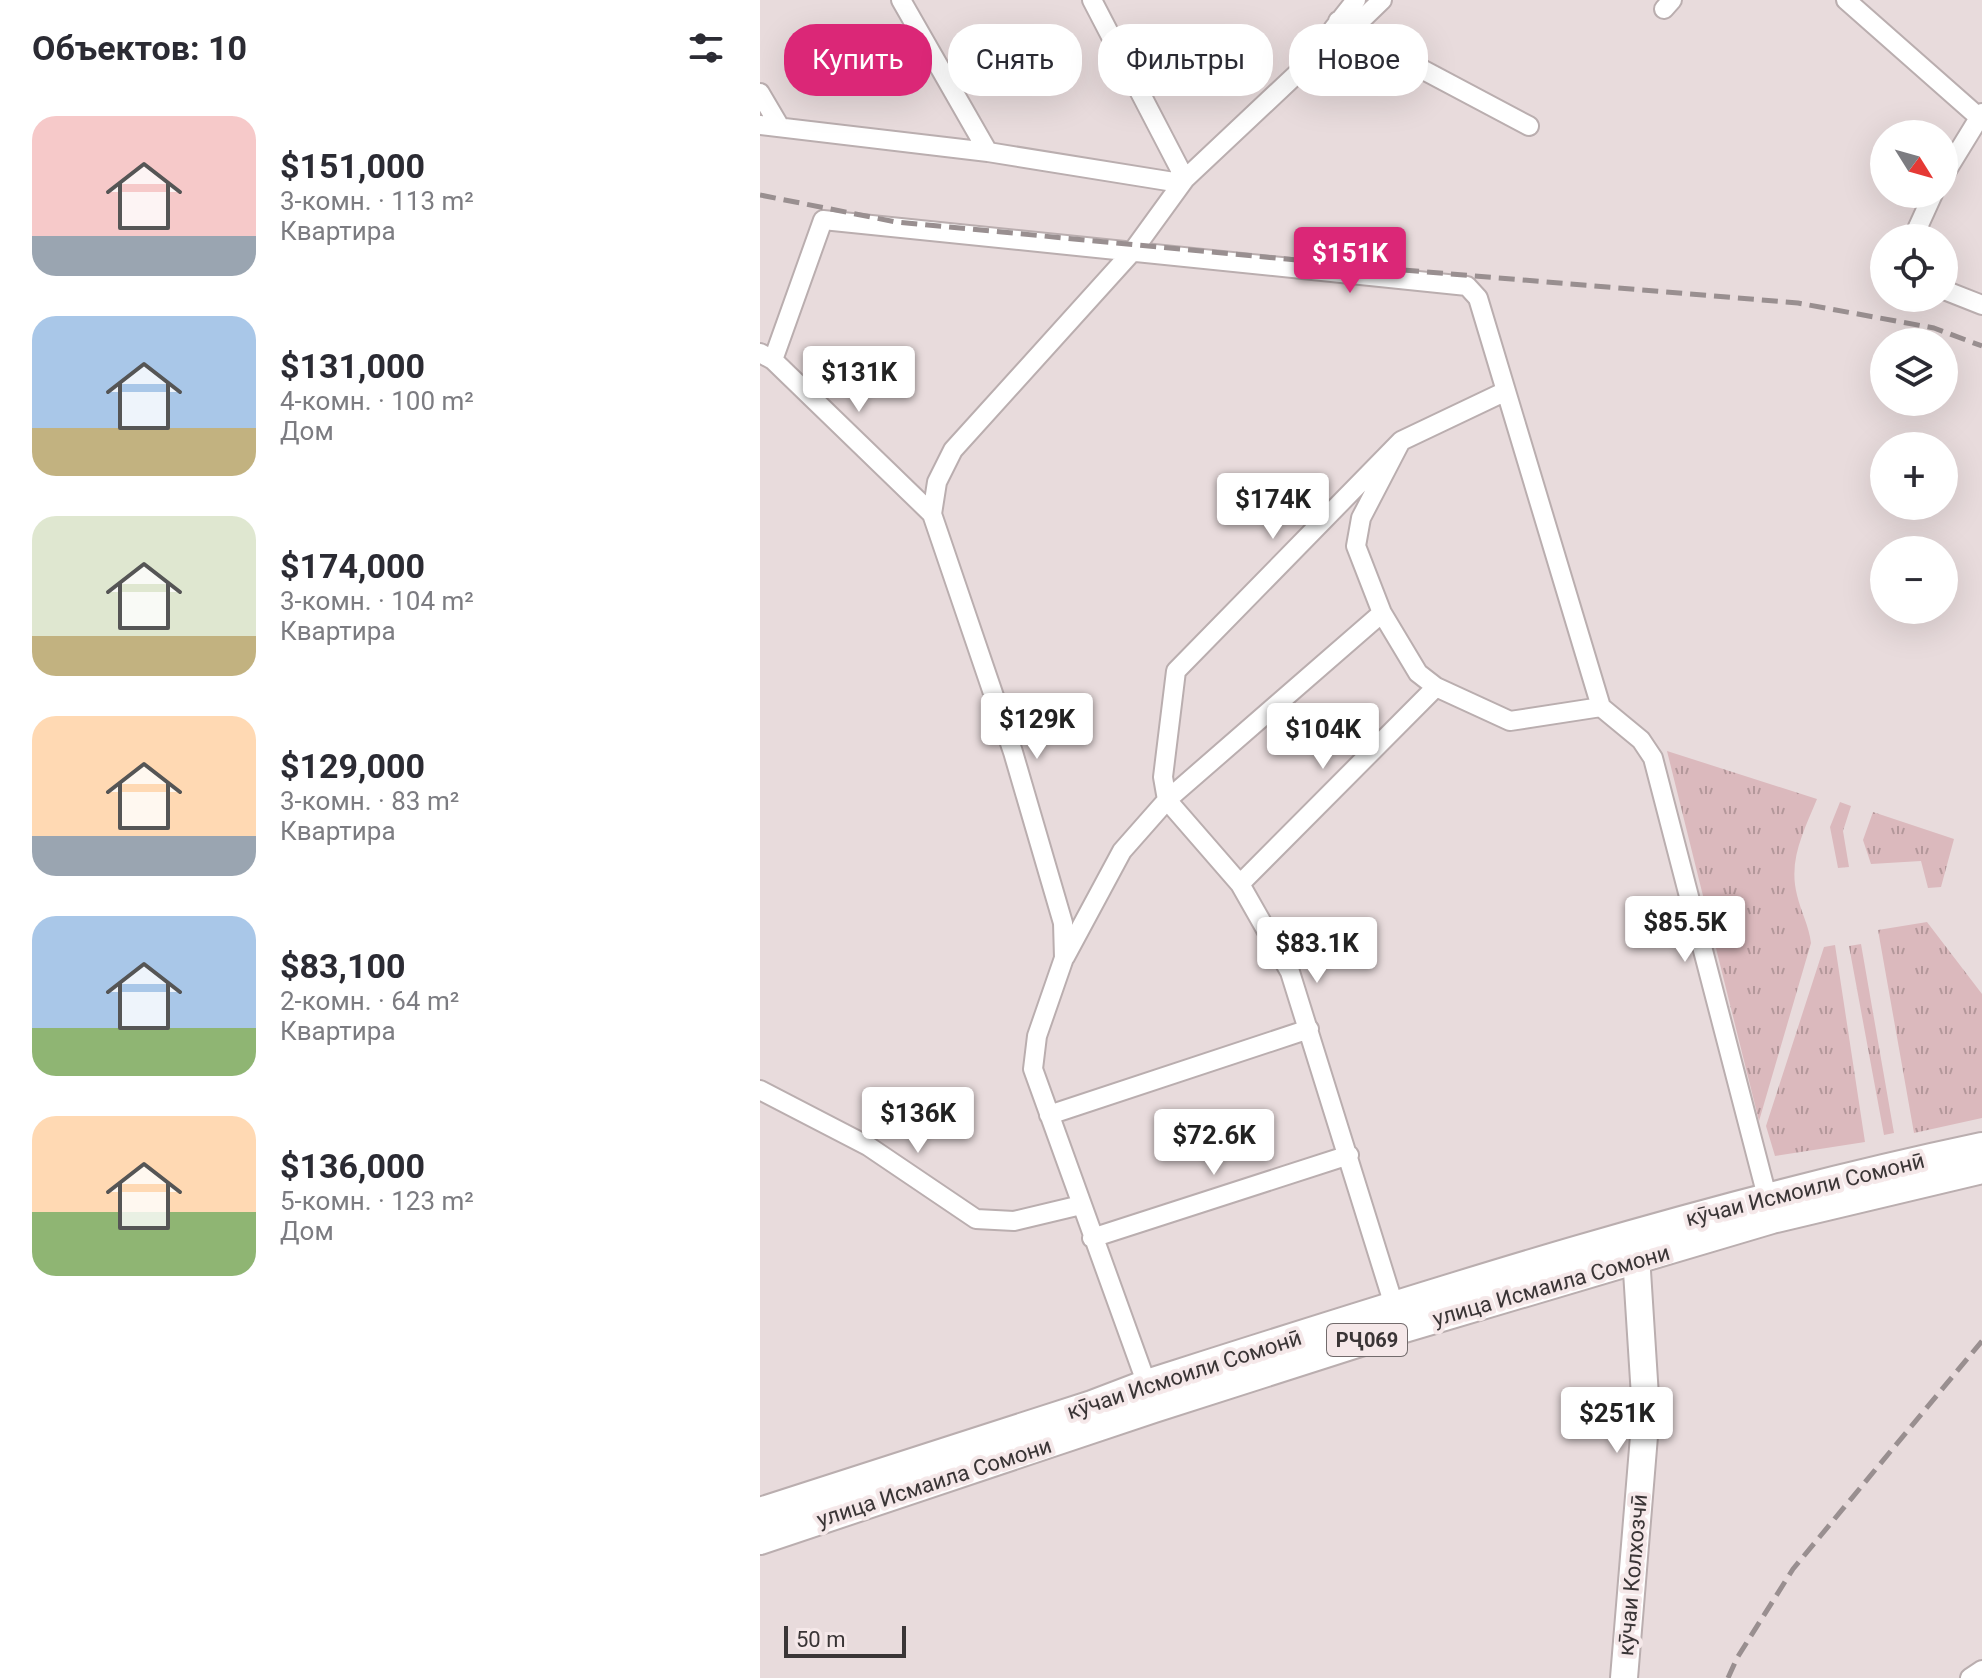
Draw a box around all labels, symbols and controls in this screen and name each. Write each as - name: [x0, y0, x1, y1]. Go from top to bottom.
- chip: Купить: [784, 24, 932, 96]
- chip: Снять: [948, 24, 1082, 96]
- chip: Фильтры: [1098, 24, 1273, 96]
- chip: Новое: [1289, 24, 1428, 96]
- icon: filters: [684, 26, 728, 70]
- text: Объектов: 10: [32, 28, 247, 68]
- north arrow: [1870, 120, 1958, 208]
- map controls: [1870, 120, 1958, 624]
- text: $151,000: [280, 146, 425, 186]
- icon: home: [96, 148, 192, 244]
- text: 3-комн. · 113 m²: [280, 186, 474, 216]
- text: Квартира: [280, 216, 396, 246]
- button: locate: [1870, 224, 1958, 312]
- pin: $151K: [1294, 227, 1406, 295]
- text: $151K: [1312, 238, 1388, 268]
- button: layers: [1870, 328, 1958, 416]
- text: $131,000: [280, 346, 425, 386]
- pin: $131K: [803, 346, 915, 414]
- icon: home: [96, 348, 192, 444]
- text: $131K: [821, 357, 897, 387]
- text: 4-комн. · 100 m²: [280, 386, 474, 416]
- text: Дом: [280, 416, 334, 446]
- button: +: [1870, 432, 1958, 520]
- pin: $174K: [1217, 473, 1329, 541]
- text: $174K: [1235, 484, 1311, 514]
- button: −: [1870, 536, 1958, 624]
- text: $174,000: [280, 546, 425, 586]
- icon: home: [96, 548, 192, 644]
- text: 3-комн. · 104 m²: [280, 586, 474, 616]
- text: Квартира: [280, 616, 396, 646]
- pin: $129K: [981, 693, 1093, 761]
- pin: $104K: [1267, 703, 1379, 771]
- text: $129K: [999, 704, 1075, 734]
- text: $104K: [1285, 714, 1361, 744]
- text: $129,000: [280, 746, 425, 786]
- icon: home: [96, 748, 192, 844]
- text: 3-комн. · 83 m²: [280, 786, 459, 816]
- text: Квартира: [280, 816, 396, 846]
- pin: $85.5K: [1620, 896, 1750, 964]
- text: $85.5K: [1643, 907, 1727, 937]
- pin: $83.1K: [1252, 917, 1382, 985]
- text: $83.1K: [1275, 928, 1359, 958]
- text: $83,100: [280, 946, 405, 986]
- icon: home: [96, 948, 192, 1044]
- text: 2-комн. · 64 m²: [280, 986, 459, 1016]
- text: Квартира: [280, 1016, 396, 1046]
- pin: $136K: [862, 1087, 974, 1155]
- text: $136K: [880, 1098, 956, 1128]
- pin: $72.6K: [1149, 1109, 1279, 1177]
- text: $72.6K: [1172, 1120, 1256, 1150]
- text: $136,000: [280, 1146, 425, 1186]
- icon: home: [96, 1148, 192, 1244]
- street label: кӯчаи Исмоили Сомонӣ: [1683, 1148, 1927, 1231]
- text: 5-комн. · 123 m²: [280, 1186, 474, 1216]
- text: Дом: [280, 1216, 334, 1246]
- street label: улица Исмаила Сомони: [1430, 1240, 1672, 1331]
- road number: РҶ069: [1327, 1324, 1407, 1356]
- street label: кӯчаи Исмоили Сомонӣ: [1064, 1325, 1305, 1424]
- pin: $251K: [1561, 1387, 1673, 1455]
- text: $251K: [1579, 1398, 1655, 1428]
- street label: улица Исмаила Сомони: [814, 1433, 1055, 1532]
- street label: кӯчаи Колхозчӣ: [1613, 1493, 1652, 1657]
- scale bar: [784, 1622, 906, 1658]
- text: 50 m: [796, 1627, 845, 1652]

